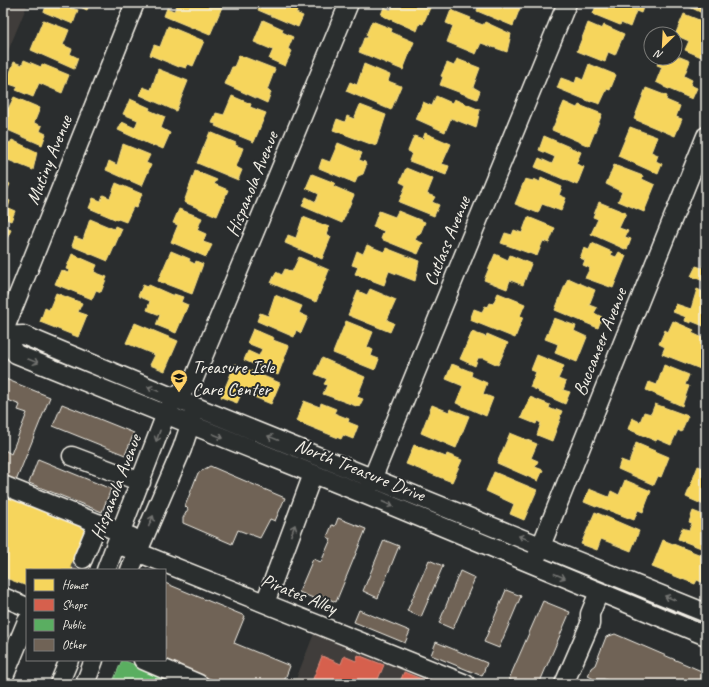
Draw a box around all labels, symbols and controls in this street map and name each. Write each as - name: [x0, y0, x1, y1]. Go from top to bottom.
- north arrow: [643, 26, 683, 66]
- text: N: [651, 46, 665, 63]
- street label: Mutiny Avenue: [20, 110, 78, 208]
- street label: Hispanola Avenue: [220, 126, 285, 240]
- street label: Cutlass Avenue: [418, 191, 476, 289]
- street label: Buccaneer Avenue: [568, 283, 633, 399]
- place label: Treasure Isle Care Center: [192, 355, 276, 401]
- one-way arrow: [26, 358, 38, 366]
- school or university icon: Treasure Isle Care Center: [169, 368, 189, 393]
- one-way arrow: [147, 384, 159, 392]
- street label: Hispanola Avenue: [85, 429, 148, 543]
- one-way arrow: [153, 430, 161, 442]
- one-way arrow: [212, 432, 224, 440]
- one-way arrow: [268, 433, 280, 441]
- street label: North Treasure Drive: [292, 433, 430, 508]
- one-way arrow: [382, 501, 394, 508]
- one-way arrow: [147, 516, 155, 528]
- one-way arrow: [289, 525, 297, 537]
- one-way arrow: [518, 534, 530, 542]
- street label: Pirates Alley: [258, 568, 342, 621]
- legend: [26, 569, 166, 661]
- one-way arrow: [554, 572, 566, 580]
- text: Homes: [62, 577, 89, 593]
- one-way arrow: [664, 594, 676, 602]
- text: Shops: [62, 597, 87, 613]
- text: Public: [62, 617, 86, 633]
- text: Other: [62, 637, 88, 653]

